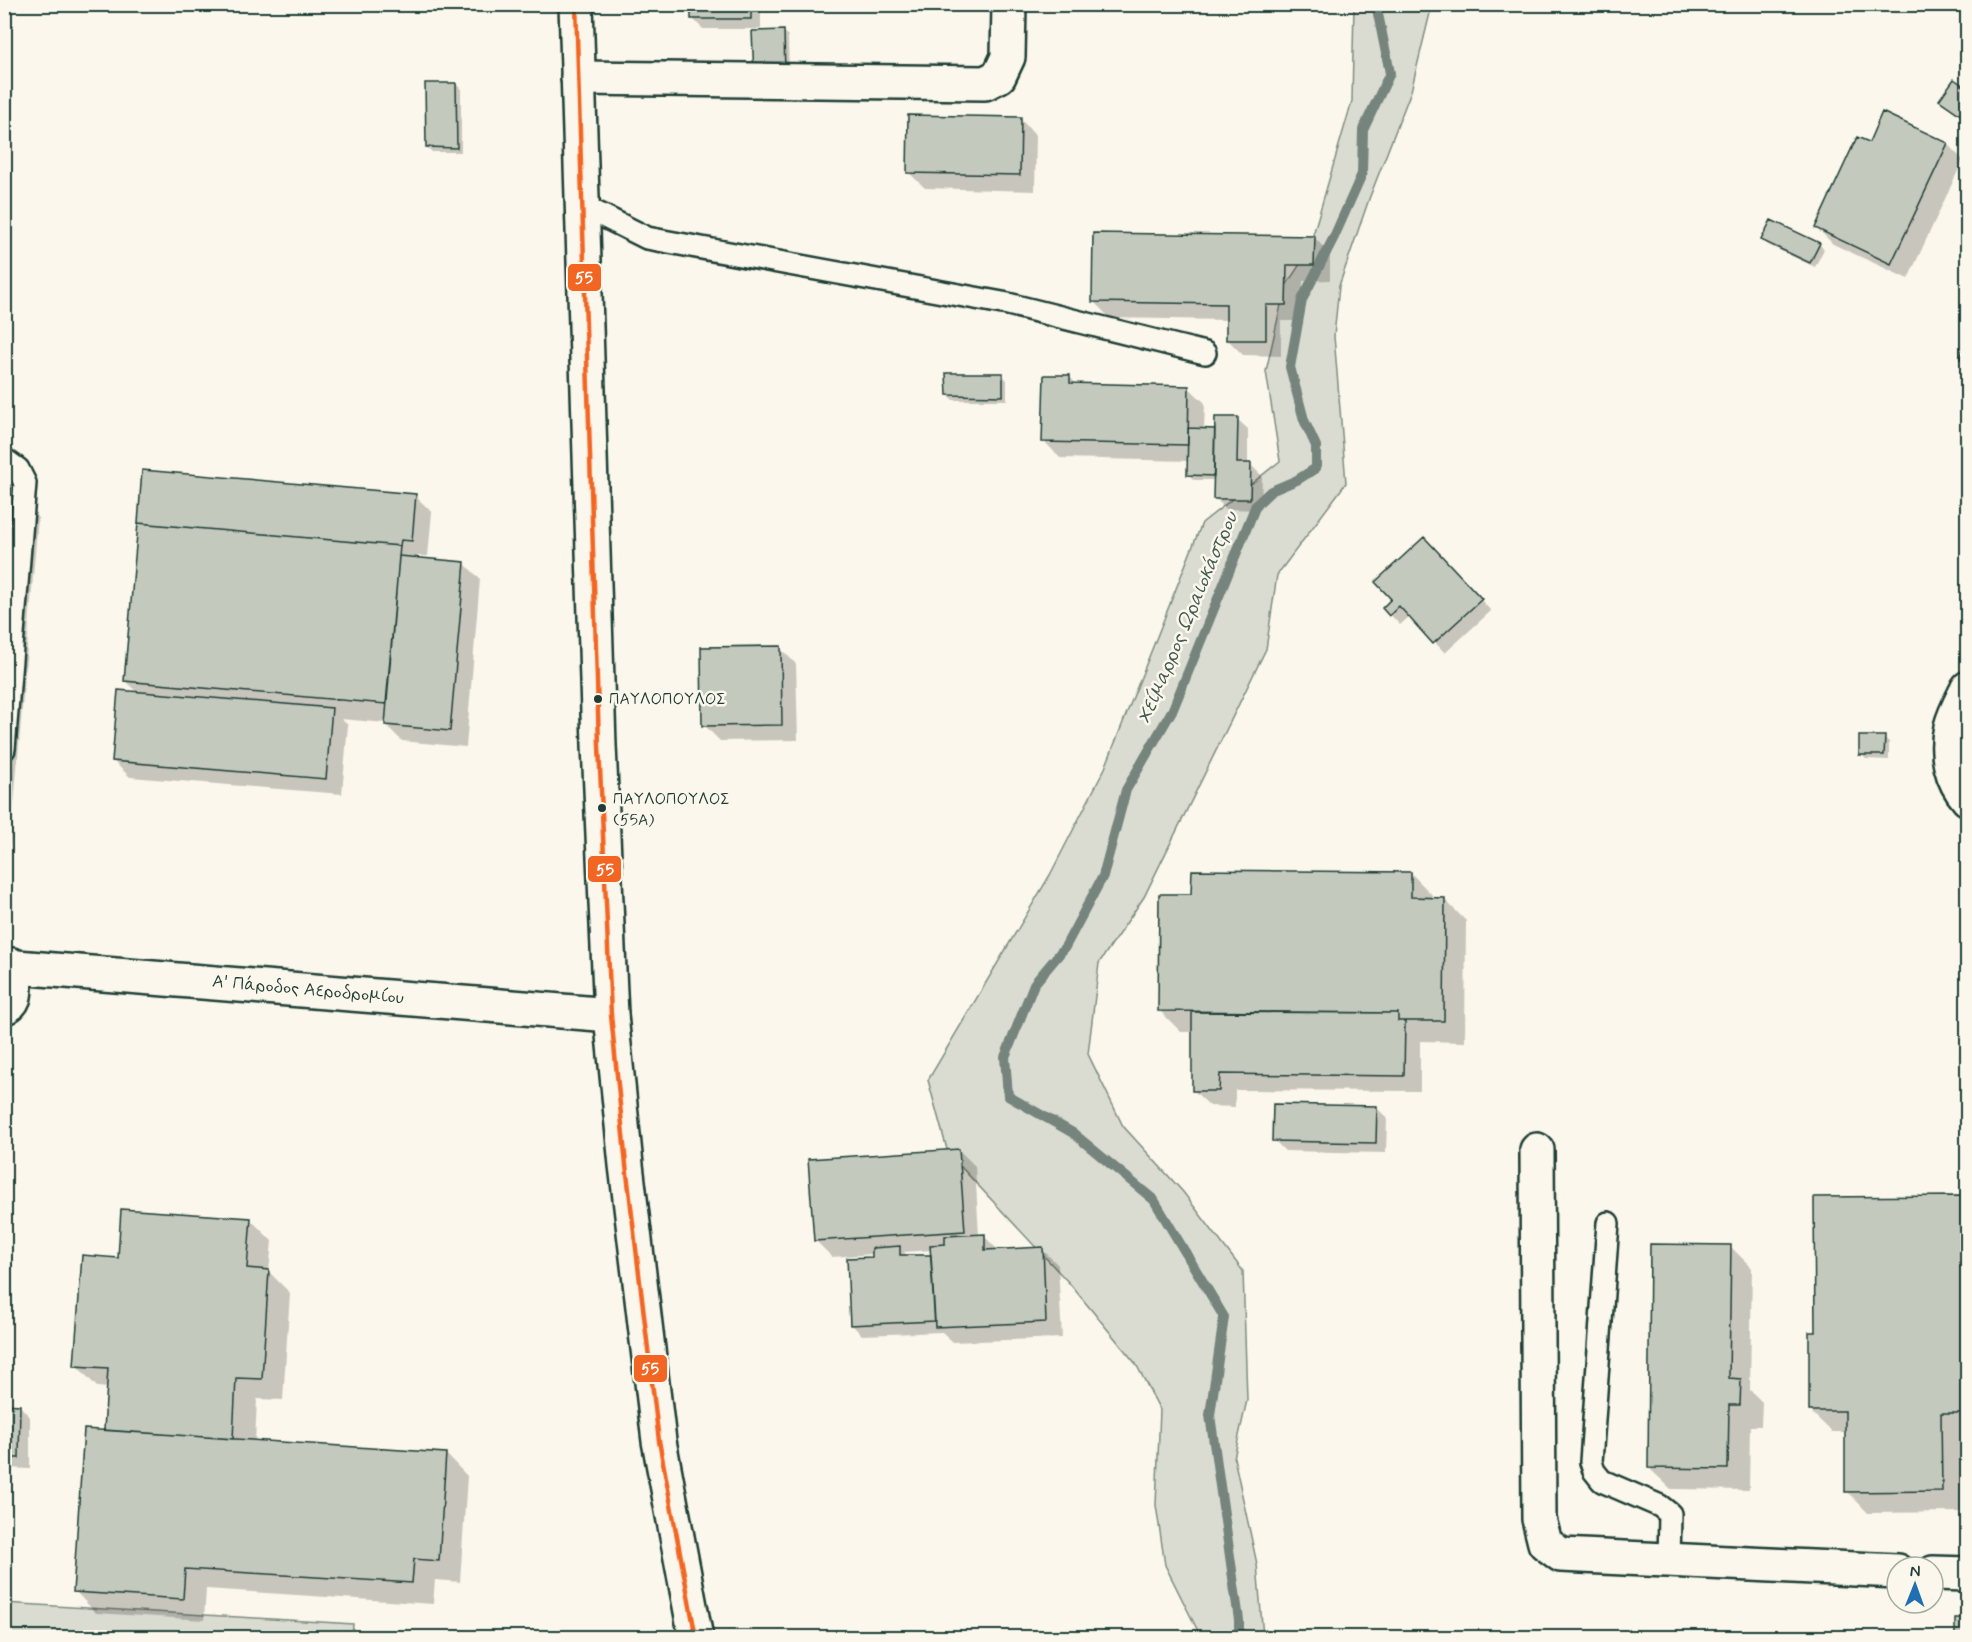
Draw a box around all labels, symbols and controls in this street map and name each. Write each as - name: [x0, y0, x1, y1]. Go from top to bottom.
- line badge: 55: [567, 263, 602, 292]
- text: 55: [575, 268, 594, 289]
- water label: Χείμαρρος Ωραιοκάστρου: [1131, 506, 1246, 728]
- place label: ΠΑΥΛΟΠΟΥΛΟΣ: [609, 689, 726, 710]
- marker: ΠΑΥΛΟΠΟΥΛΟΣ: [592, 693, 604, 705]
- place label: ΠΑΥΛΟΠΟΥΛΟΣ (55Α): [613, 789, 730, 831]
- marker: ΠΑΥΛΟΠΟΥΛΟΣ (55Α): [596, 802, 608, 814]
- line badge: 55: [587, 855, 622, 883]
- text: 55: [596, 860, 615, 881]
- street label: Α' Πάροδος Αεροδρομίου: [211, 970, 405, 1010]
- line badge: 55: [633, 1354, 668, 1383]
- text: 55: [641, 1359, 660, 1380]
- north arrow: [1885, 1555, 1945, 1615]
- text: N: [1910, 1561, 1921, 1582]

